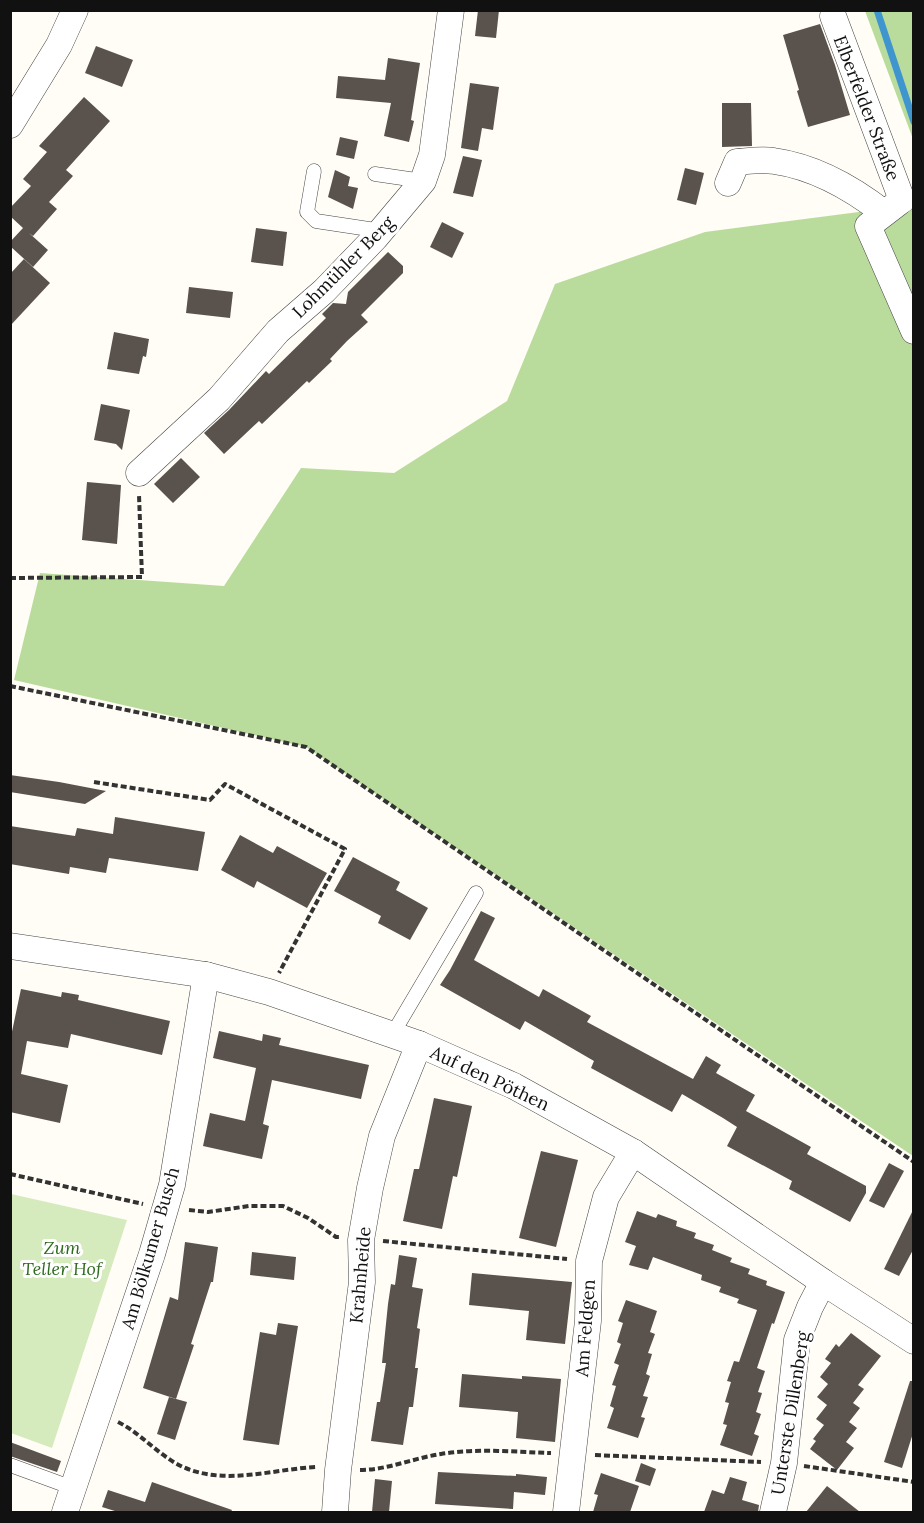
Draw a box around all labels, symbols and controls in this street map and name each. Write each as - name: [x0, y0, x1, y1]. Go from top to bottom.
- street label: Elberfelder Straße: [829, 32, 905, 184]
- street label: Lohmühler Berg: [287, 210, 400, 323]
- street label: Auf den Pöthen: [426, 1040, 553, 1116]
- street label: Am Bölkumer Busch: [116, 1164, 184, 1333]
- street label: Krahnheide: [344, 1225, 376, 1324]
- park label: Zum Teller Hof: [22, 1236, 104, 1280]
- street label: Am Feldgen: [570, 1278, 600, 1379]
- street label: Unterste Dillenberg: [766, 1328, 814, 1496]

